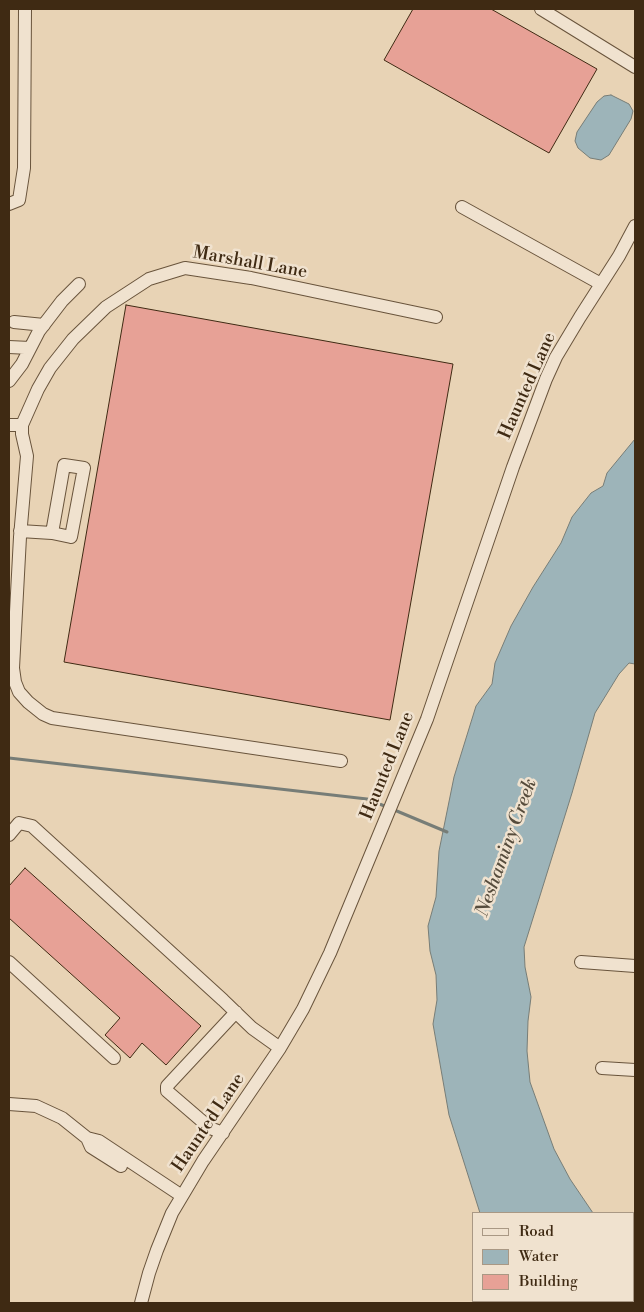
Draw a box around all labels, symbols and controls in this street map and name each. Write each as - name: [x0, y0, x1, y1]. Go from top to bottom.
- street label: Marshall Lane: [191, 242, 309, 284]
- street label: Haunted Lane: [495, 329, 561, 443]
- street label: Haunted Lane: [357, 709, 419, 823]
- water label: Neshaminy Creek: [471, 776, 543, 920]
- street label: Haunted Lane: [168, 1069, 250, 1177]
- legend: [472, 1212, 634, 1302]
- text: Road: [519, 1222, 554, 1241]
- text: Water: [519, 1247, 558, 1266]
- text: Building: [519, 1272, 578, 1291]

